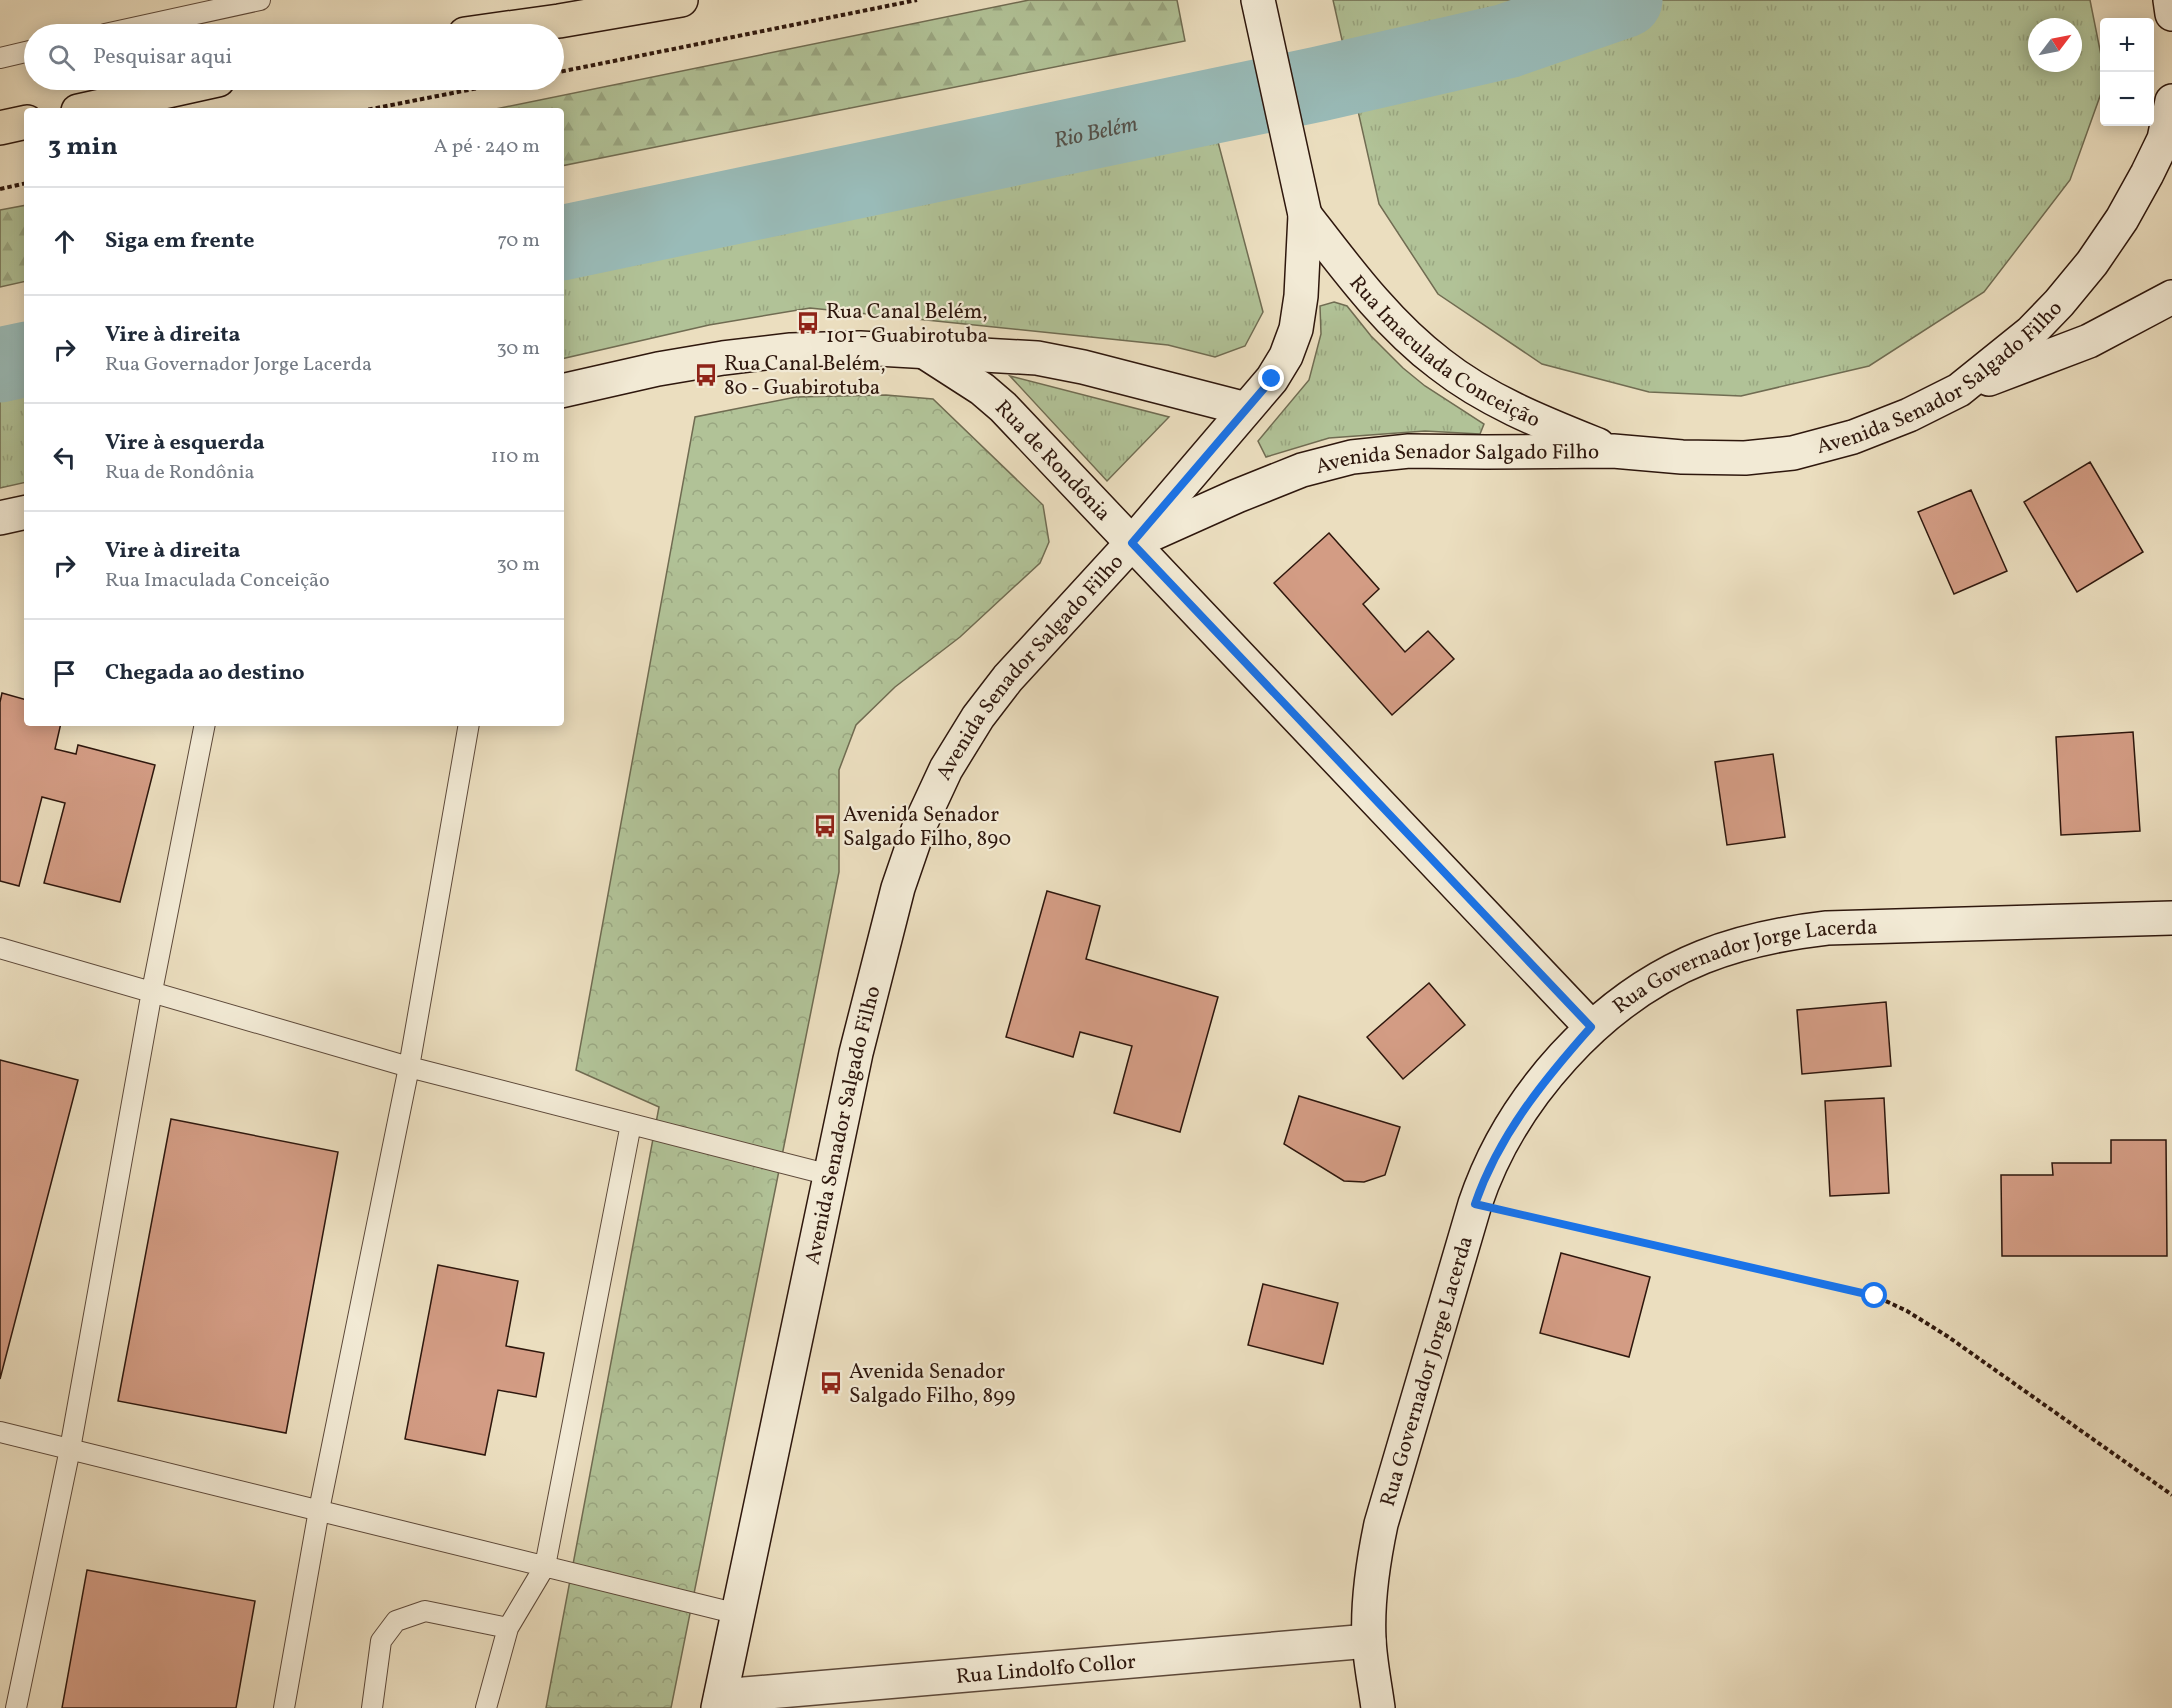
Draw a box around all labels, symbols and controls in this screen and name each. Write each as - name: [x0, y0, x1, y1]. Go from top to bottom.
- north arrow: [2028, 18, 2082, 72]
- map controls: [2100, 18, 2154, 126]
- button: +: [2100, 18, 2154, 72]
- search box: [24, 24, 564, 90]
- icon: search: [45, 41, 78, 74]
- text: Pesquisar aqui: [93, 42, 232, 73]
- button: −: [2100, 72, 2154, 126]
- water label: Rio Belém: [1051, 109, 1141, 157]
- text: 3 min: [48, 129, 118, 165]
- text: A pé · 240 m: [434, 133, 540, 161]
- icon: ahead: [48, 225, 81, 258]
- text: Siga em frente: [105, 226, 255, 257]
- text: 70 m: [497, 227, 540, 255]
- street label: Rua Imaculada Conceição: [1342, 270, 1544, 435]
- street label: Avenida Senador Salgado Filho: [1814, 295, 2070, 462]
- place label: Rua Canal Belém, 101 - Guabirotuba: [826, 298, 988, 351]
- bus stop icon: Rua Canal Belém, 101 - Guabirotuba: [795, 310, 821, 336]
- text: Vire à direita: [105, 320, 241, 351]
- icon: right: [48, 333, 81, 366]
- text: 30 m: [496, 335, 540, 363]
- place label: Rua Canal Belém, 80 - Guabirotuba: [724, 350, 886, 403]
- text: Rua Governador Jorge Lacerda: [105, 351, 372, 379]
- bus stop icon: Rua Canal Belém, 80 - Guabirotuba: [693, 362, 719, 388]
- route end: [1258, 365, 1284, 391]
- street label: Rua de Rondônia: [988, 394, 1117, 528]
- text: Vire à esquerda: [105, 428, 265, 459]
- street label: Avenida Senador Salgado Filho: [1313, 438, 1599, 482]
- icon: left: [48, 441, 81, 474]
- text: 110 m: [491, 443, 540, 471]
- text: Rua de Rondônia: [105, 459, 254, 487]
- text: Vire à direita: [105, 536, 241, 567]
- street label: Avenida Senador Salgado Filho: [930, 548, 1131, 785]
- icon: right: [48, 549, 81, 582]
- text: 30 m: [496, 551, 540, 579]
- text: Rua Imaculada Conceição: [105, 567, 330, 595]
- icon: arrive: [48, 657, 81, 690]
- text: Chegada ao destino: [105, 658, 305, 689]
- place label: Avenida Senador Salgado Filho, 890: [843, 801, 1011, 854]
- bus stop icon: Avenida Senador Salgado Filho, 890: [812, 813, 838, 839]
- street label: Rua Governador Jorge Lacerda: [1607, 914, 1878, 1021]
- street label: Avenida Senador Salgado Filho: [799, 983, 889, 1267]
- street label: Rua Governador Jorge Lacerda: [1374, 1233, 1481, 1510]
- route start: [1861, 1282, 1887, 1308]
- place label: Avenida Senador Salgado Filho, 899: [849, 1358, 1015, 1411]
- bus stop icon: Avenida Senador Salgado Filho, 899: [818, 1370, 844, 1396]
- street label: Rua Lindolfo Collor: [955, 1648, 1137, 1692]

